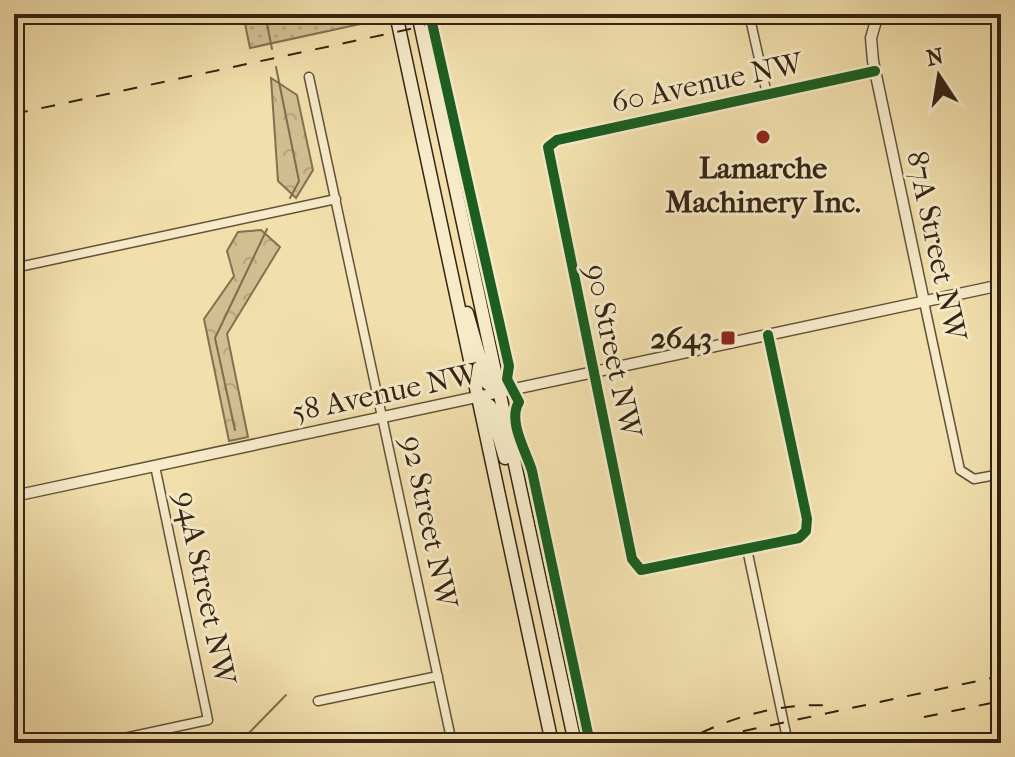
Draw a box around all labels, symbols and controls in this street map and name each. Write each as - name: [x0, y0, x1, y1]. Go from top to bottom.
- north arrow: [899, 36, 979, 116]
- text: N: [924, 43, 946, 72]
- street label: 60 Avenue NW: [608, 45, 807, 120]
- marker: Lamarche Machinery Inc.: [754, 128, 772, 146]
- street label: 87A Street NW: [899, 148, 974, 346]
- place label: Lamarche Machinery Inc.: [665, 151, 861, 220]
- street label: 90 Street NW: [578, 261, 649, 443]
- place label: 2643: [650, 321, 712, 357]
- marker: 2643: [719, 329, 737, 347]
- street label: 58 Avenue NW: [288, 356, 483, 430]
- street label: 92 Street NW: [394, 433, 465, 613]
- street label: 94A Street NW: [167, 488, 243, 689]

